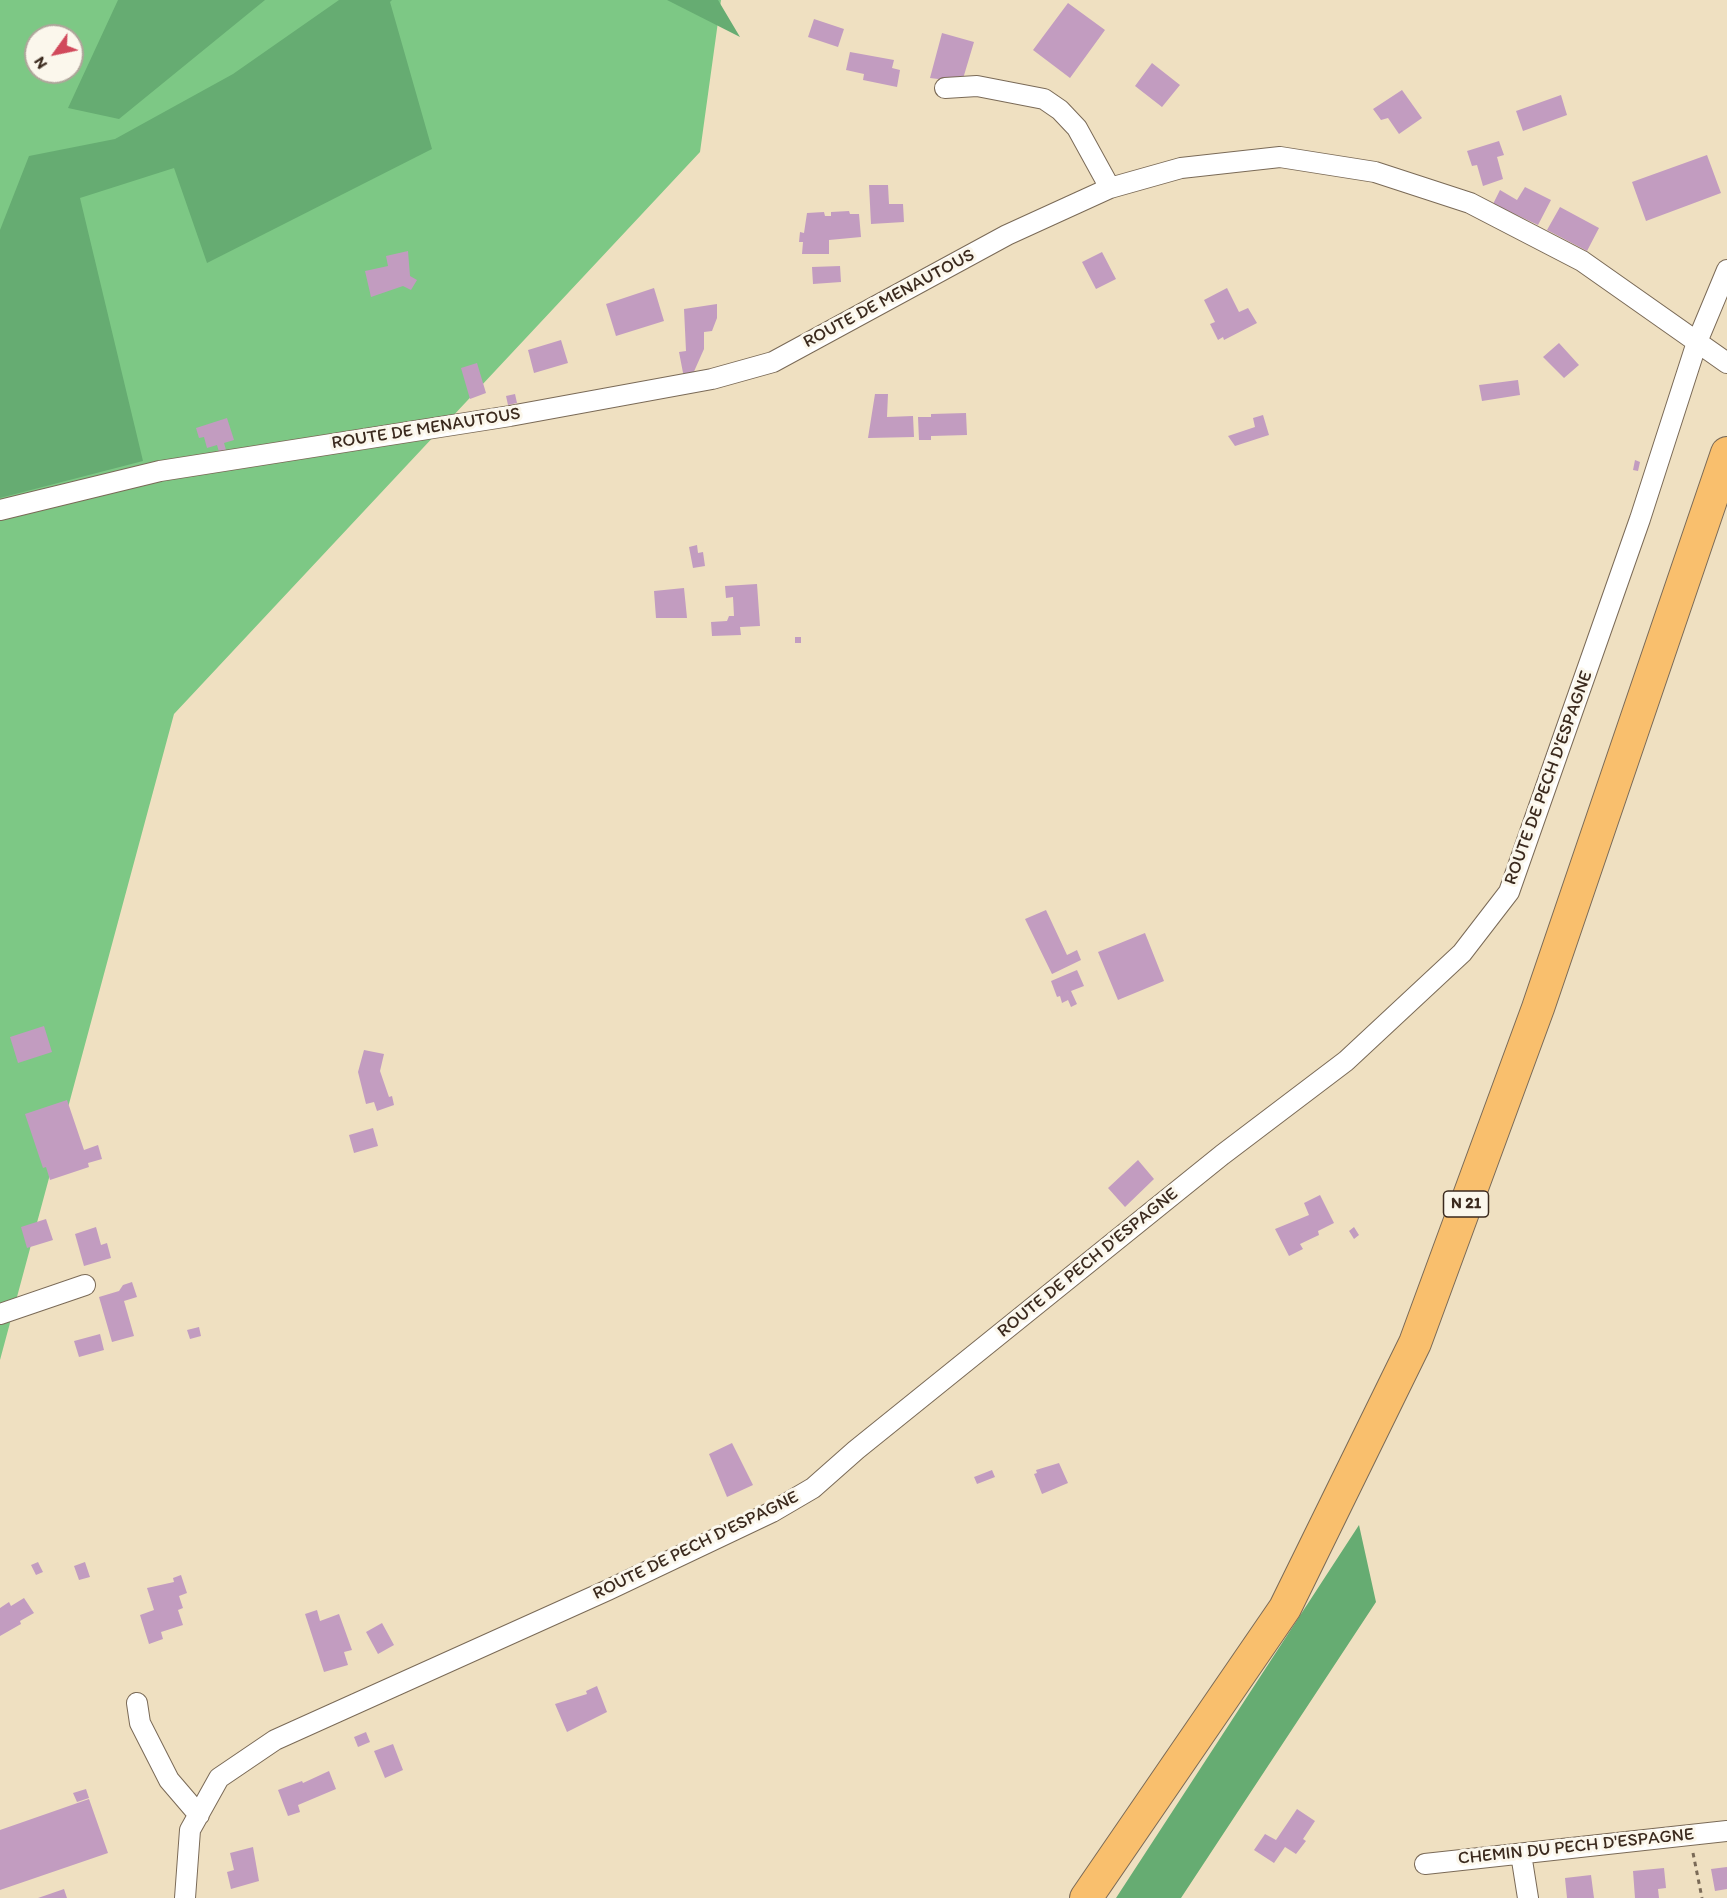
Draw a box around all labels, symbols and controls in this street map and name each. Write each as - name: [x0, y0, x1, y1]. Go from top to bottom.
- north arrow: [24, 24, 84, 84]
- text: N: [29, 53, 51, 73]
- street label: ROUTE DE MENAUTOUS: [800, 245, 978, 353]
- street label: ROUTE DE MENAUTOUS: [330, 403, 522, 455]
- street label: ROUTE DE PECH D'ESPAGNE: [1500, 668, 1598, 888]
- street label: ROUTE DE PECH D'ESPAGNE: [993, 1183, 1183, 1343]
- road number: N 21: [1444, 1191, 1488, 1217]
- street label: ROUTE DE PECH D'ESPAGNE: [590, 1487, 802, 1605]
- street label: CHEMIN DU PECH D'ESPAGNE: [1457, 1824, 1695, 1870]

